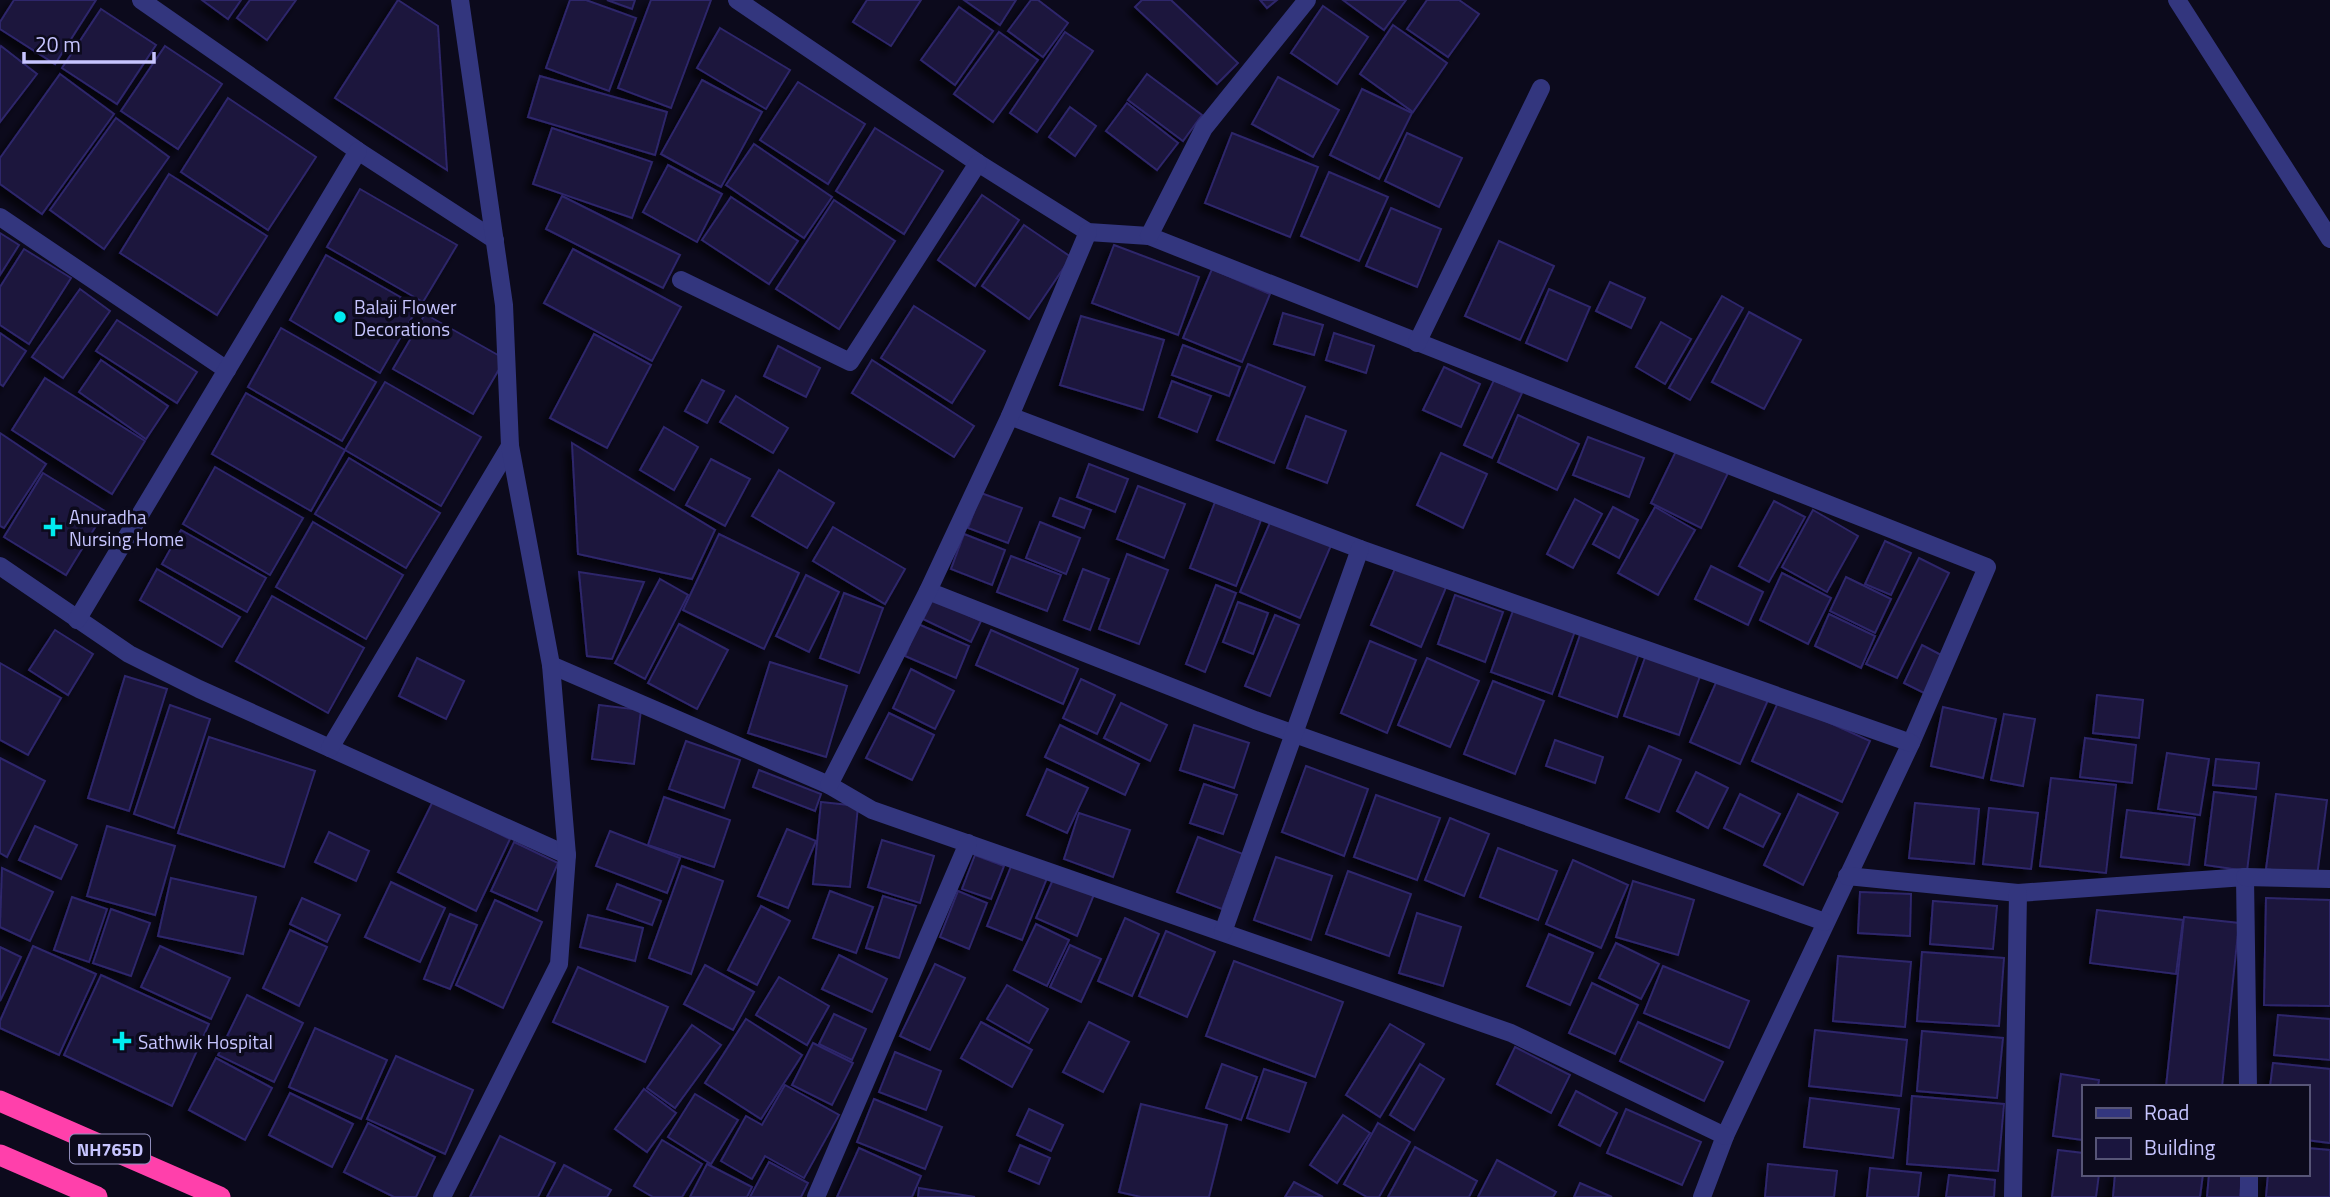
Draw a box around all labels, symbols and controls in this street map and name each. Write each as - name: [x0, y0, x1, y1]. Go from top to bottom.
- scale bar: [24, 21, 154, 65]
- text: 20 m: [35, 28, 81, 60]
- place label: Balaji Flower Decorations: [354, 292, 457, 343]
- marker: Balaji Flower Decorations: [332, 309, 348, 325]
- place label: Anuradha Nursing Home: [69, 502, 184, 553]
- marker: Anuradha Nursing Home: [43, 517, 63, 537]
- place label: Sathwik Hospital: [138, 1027, 273, 1056]
- marker: Sathwik Hospital: [112, 1031, 132, 1051]
- legend: [2082, 1085, 2309, 1176]
- text: Road: [2144, 1096, 2189, 1128]
- text: Building: [2144, 1131, 2216, 1163]
- road number: NH765D: [70, 1134, 150, 1164]

